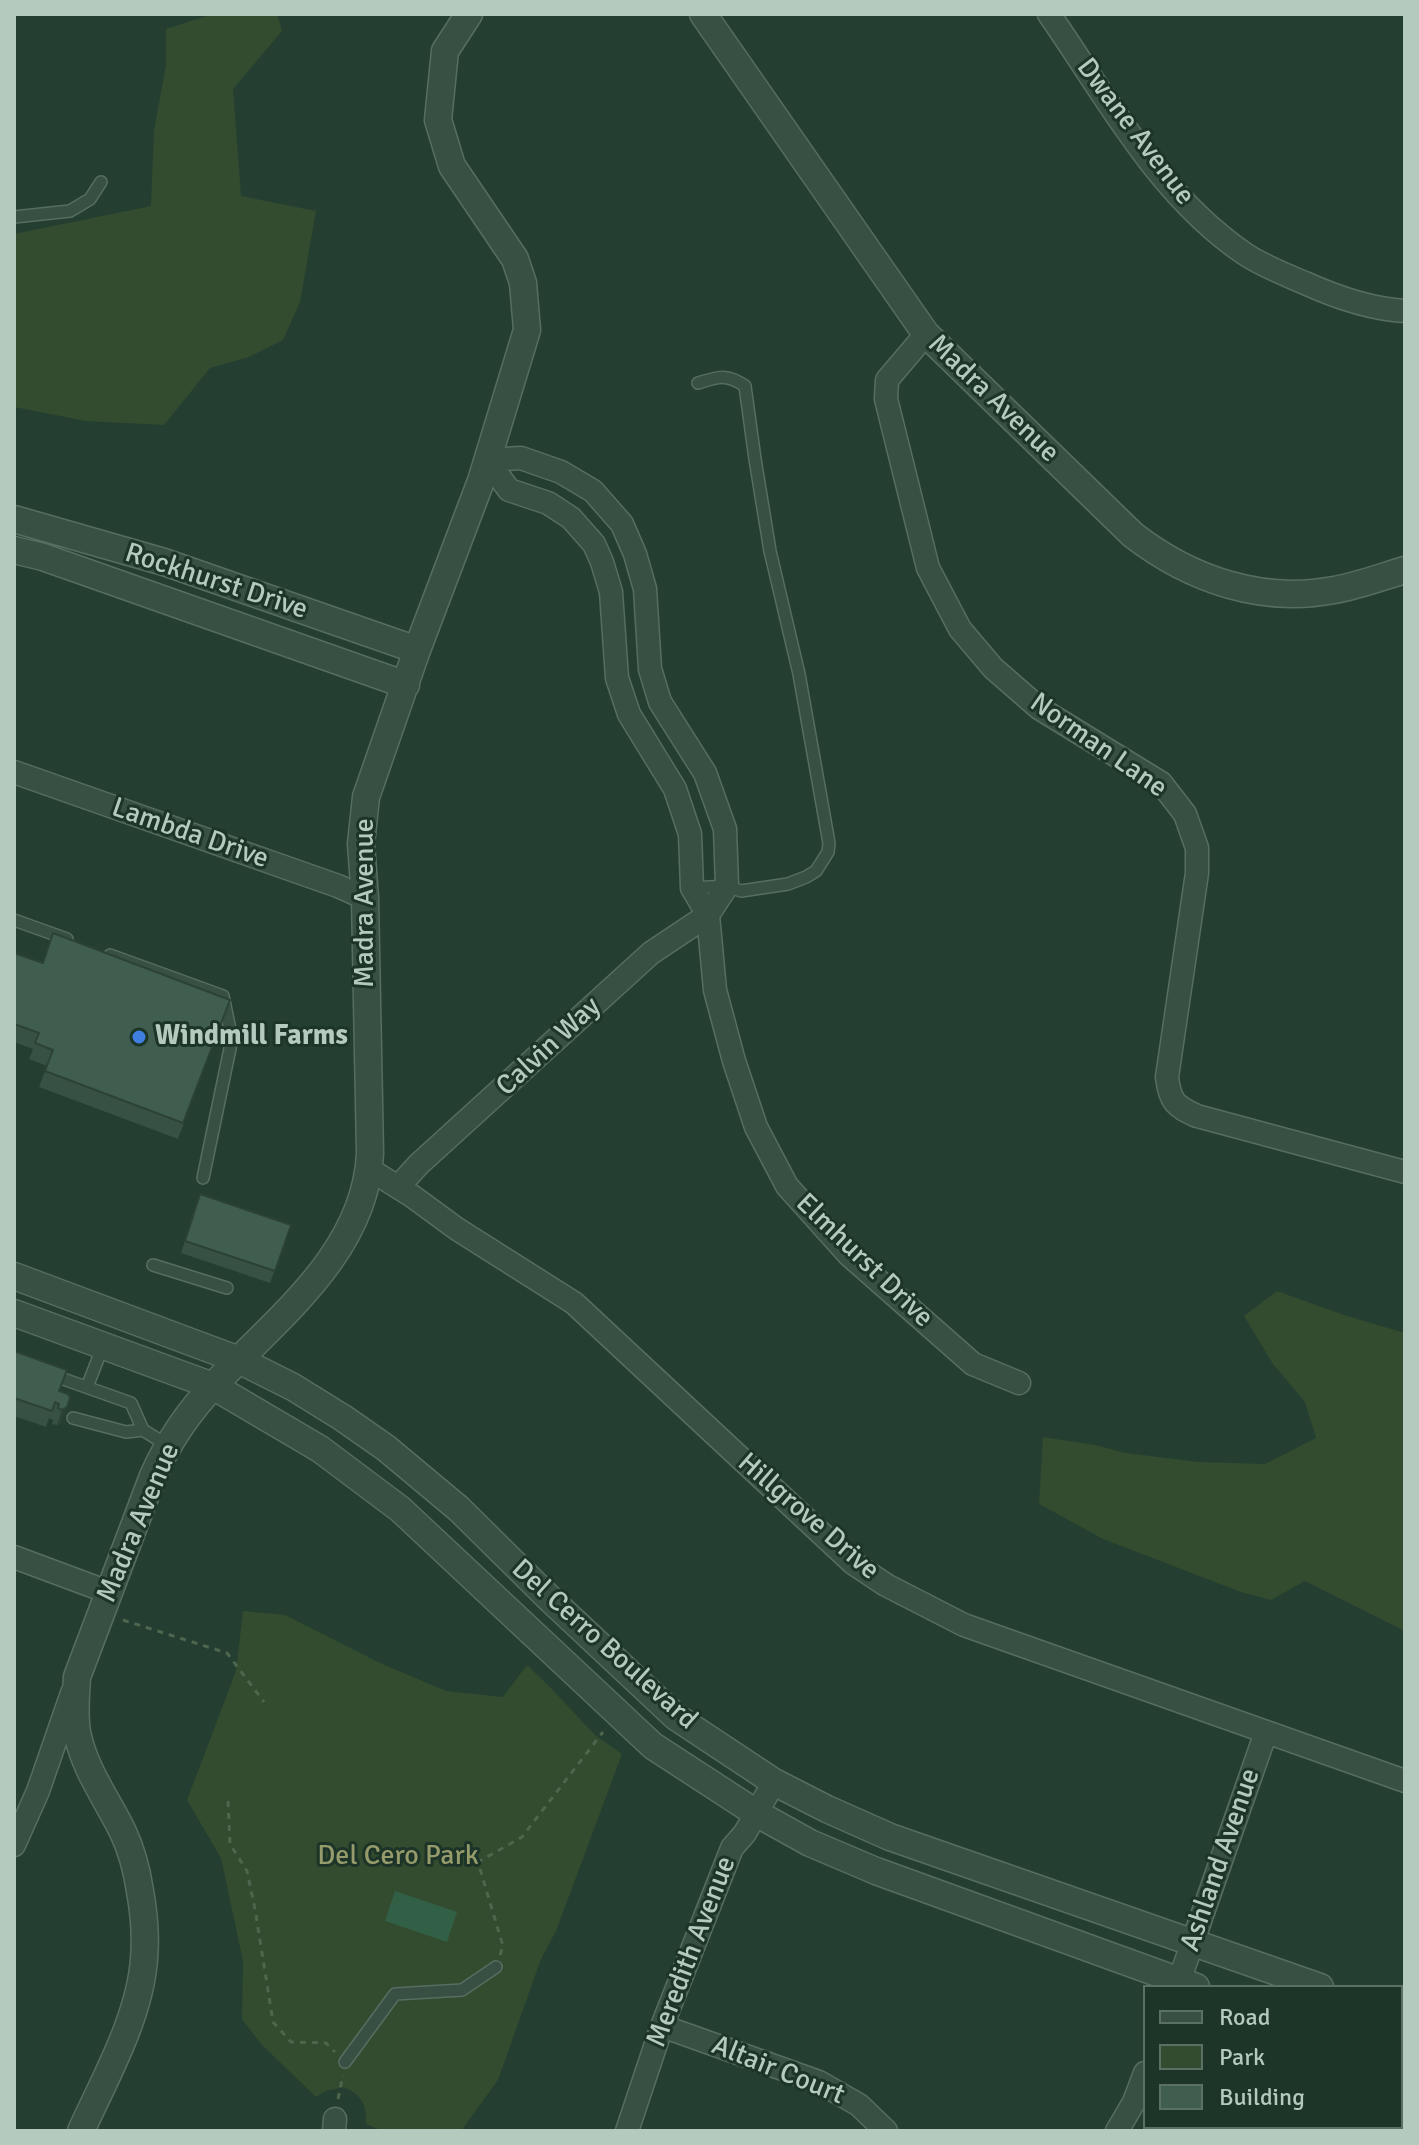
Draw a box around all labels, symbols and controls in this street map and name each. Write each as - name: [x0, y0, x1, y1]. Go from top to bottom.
- street label: Dwane Avenue: [1069, 52, 1201, 212]
- street label: Madra Avenue: [920, 328, 1066, 470]
- street label: Rockhurst Drive: [120, 537, 312, 627]
- street label: Norman Lane: [1023, 686, 1173, 806]
- street label: Lambda Drive: [107, 792, 273, 876]
- street label: Madra Avenue: [349, 818, 383, 988]
- street label: Calvin Way: [490, 990, 608, 1104]
- place label: Windmill Farms: [155, 1020, 348, 1054]
- marker: Windmill Farms: [130, 1028, 148, 1046]
- street label: Elmhurst Drive: [788, 1187, 940, 1335]
- street label: Madra Avenue: [90, 1438, 188, 1608]
- street label: Hillgrove Drive: [730, 1446, 886, 1588]
- street label: Del Cerro Boulevard: [504, 1553, 704, 1737]
- street label: Ashland Avenue: [1174, 1764, 1268, 1956]
- park label: Del Cero Park: [317, 1840, 479, 1874]
- street label: Meredith Avenue: [640, 1852, 744, 2052]
- legend: [1143, 1985, 1403, 2129]
- text: Road: [1219, 2002, 1270, 2032]
- street label: Altair Court: [707, 2029, 849, 2113]
- text: Park: [1219, 2042, 1265, 2072]
- text: Building: [1219, 2082, 1305, 2112]

